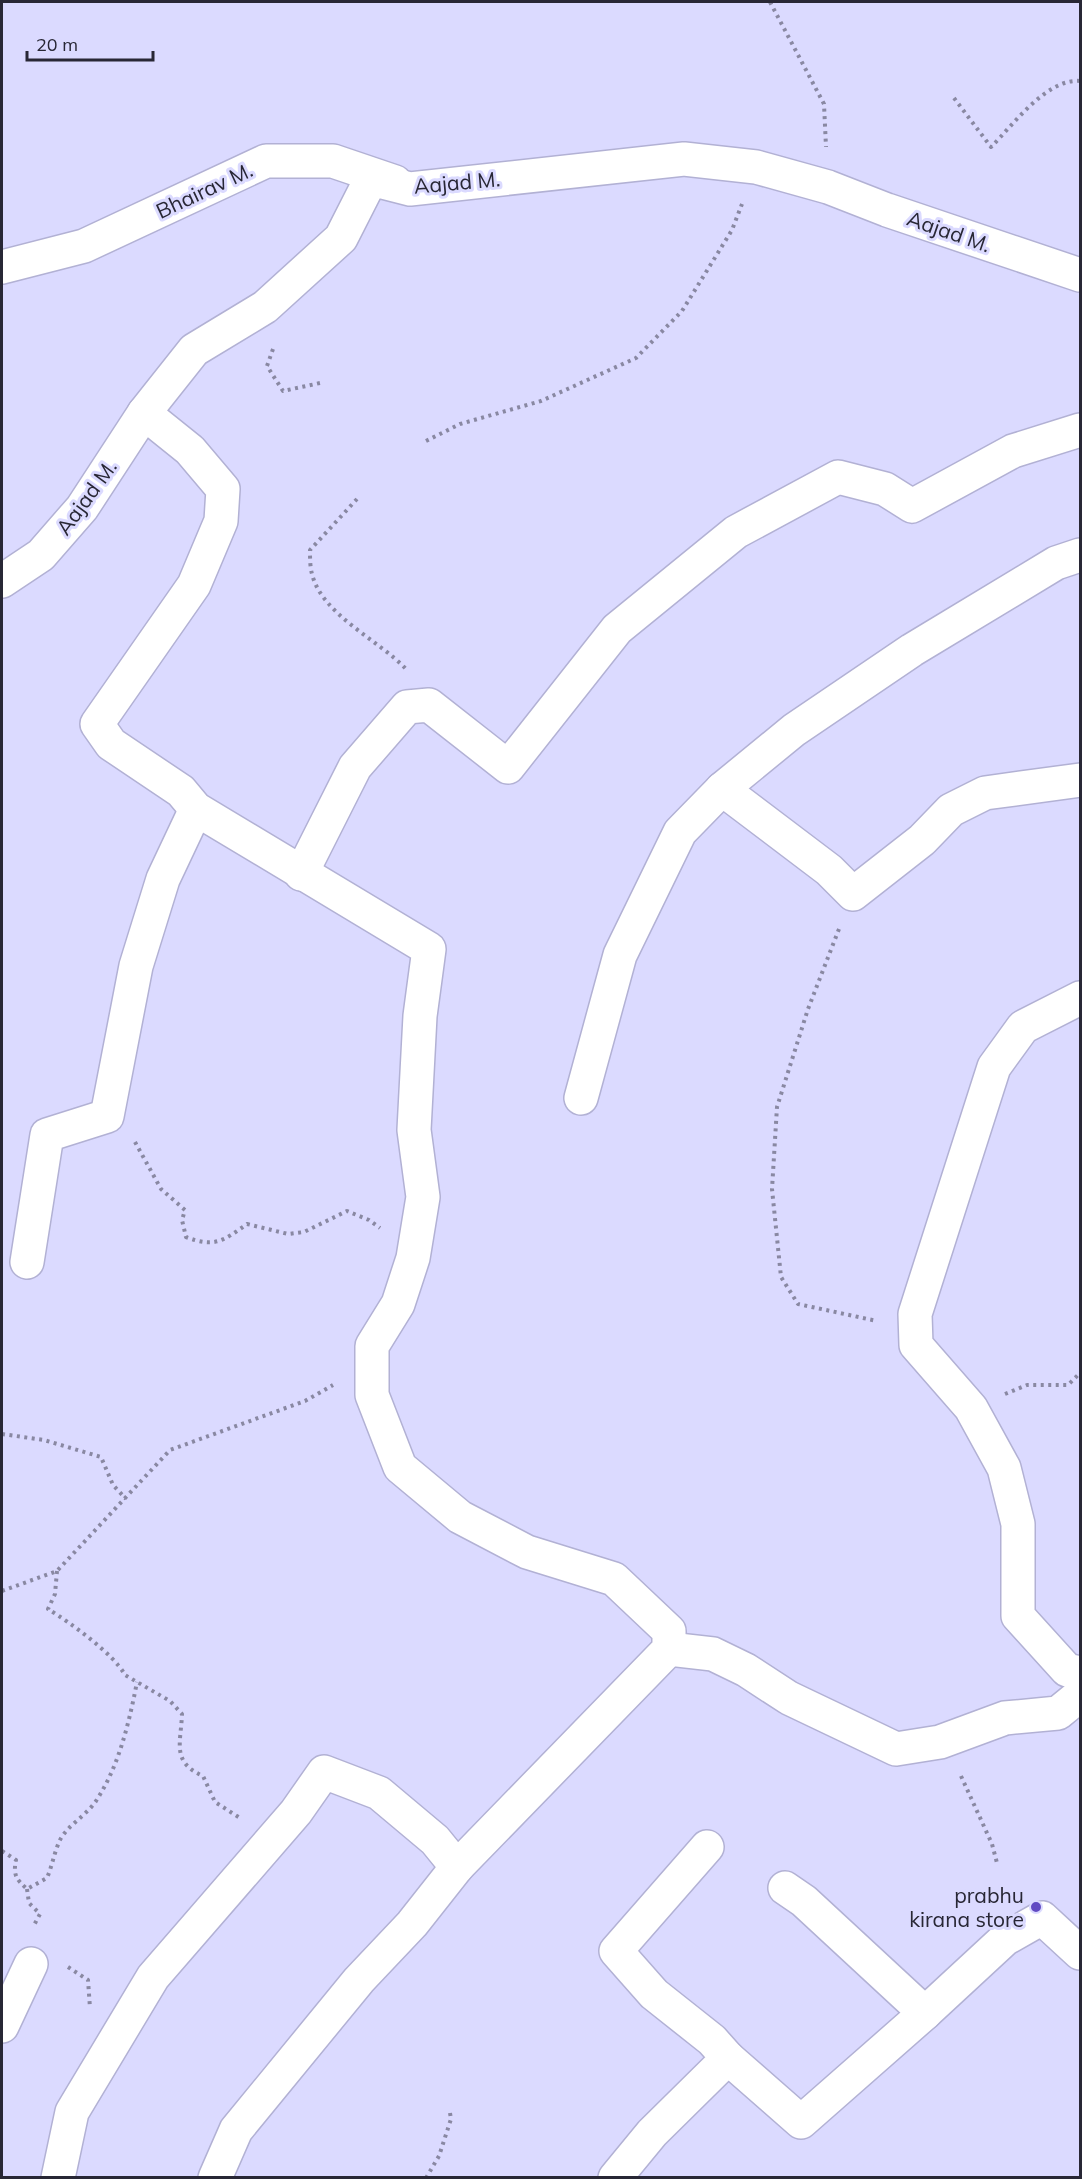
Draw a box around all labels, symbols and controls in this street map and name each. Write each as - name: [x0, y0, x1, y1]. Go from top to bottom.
- scale bar: [27, 24, 153, 62]
- text: 20 m: [36, 33, 78, 56]
- street label: Bhairav M.: [152, 156, 256, 224]
- street label: Aajad M.: [413, 165, 501, 199]
- street label: Aajad M.: [904, 205, 994, 257]
- street label: Aajad M.: [50, 454, 122, 540]
- place label: prabhu kirana store: [909, 1882, 1024, 1932]
- marker: prabhu kirana store: [1029, 1900, 1043, 1914]

